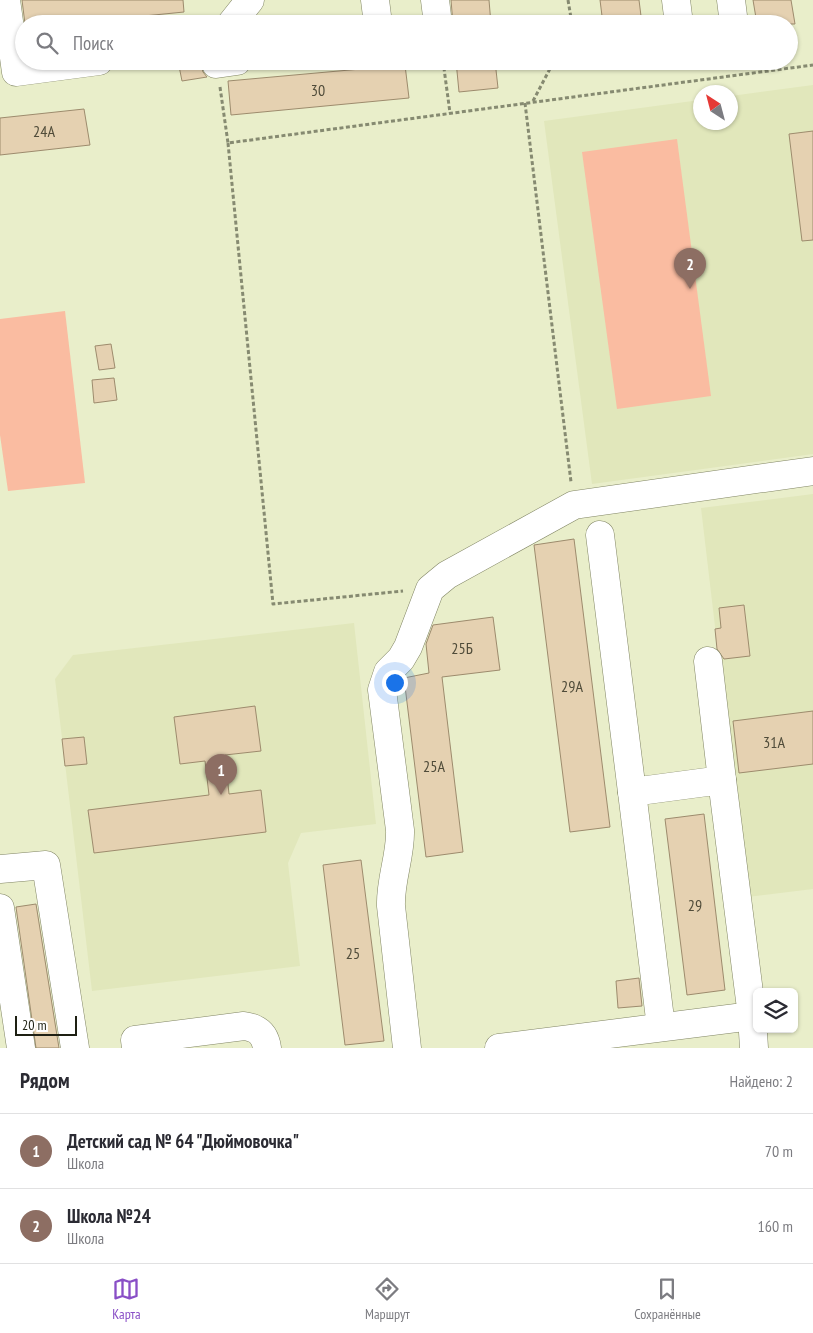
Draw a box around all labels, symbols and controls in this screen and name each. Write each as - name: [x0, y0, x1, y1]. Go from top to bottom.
- search box: [15, 15, 798, 70]
- icon: search: [33, 29, 61, 57]
- text: Поиск: [73, 31, 114, 55]
- house number: 30: [311, 80, 325, 100]
- north arrow: [693, 85, 738, 130]
- house number: 24А: [33, 121, 55, 141]
- pin: 2: [674, 248, 706, 289]
- house number: 25Б: [451, 638, 473, 658]
- your location: [382, 670, 408, 696]
- house number: 29А: [561, 676, 583, 696]
- house number: 31А: [763, 732, 785, 752]
- pin: 1: [205, 754, 237, 795]
- house number: 25А: [423, 756, 445, 776]
- house number: 29: [688, 895, 702, 915]
- house number: 25: [346, 943, 360, 963]
- map controls: [753, 988, 798, 1033]
- button: layers: [753, 988, 798, 1033]
- scale bar: [15, 1013, 78, 1036]
- text: 20 m: [22, 1016, 47, 1034]
- text: Рядом: [20, 1067, 70, 1094]
- text: Найдено: 2: [730, 1071, 793, 1091]
- text: Детский сад № 64 "Дюймовочка": [67, 1129, 299, 1153]
- text: 1: [32, 1141, 40, 1161]
- text: 70 m: [765, 1141, 793, 1161]
- text: Школа: [67, 1153, 104, 1173]
- text: Школа №24: [67, 1204, 151, 1228]
- text: 2: [32, 1216, 40, 1236]
- text: 160 m: [758, 1216, 793, 1236]
- text: Школа: [67, 1228, 104, 1248]
- tab: Карта: [112, 1275, 141, 1323]
- tab: Маршрут: [365, 1275, 410, 1323]
- tab: Сохранённые: [634, 1275, 701, 1323]

